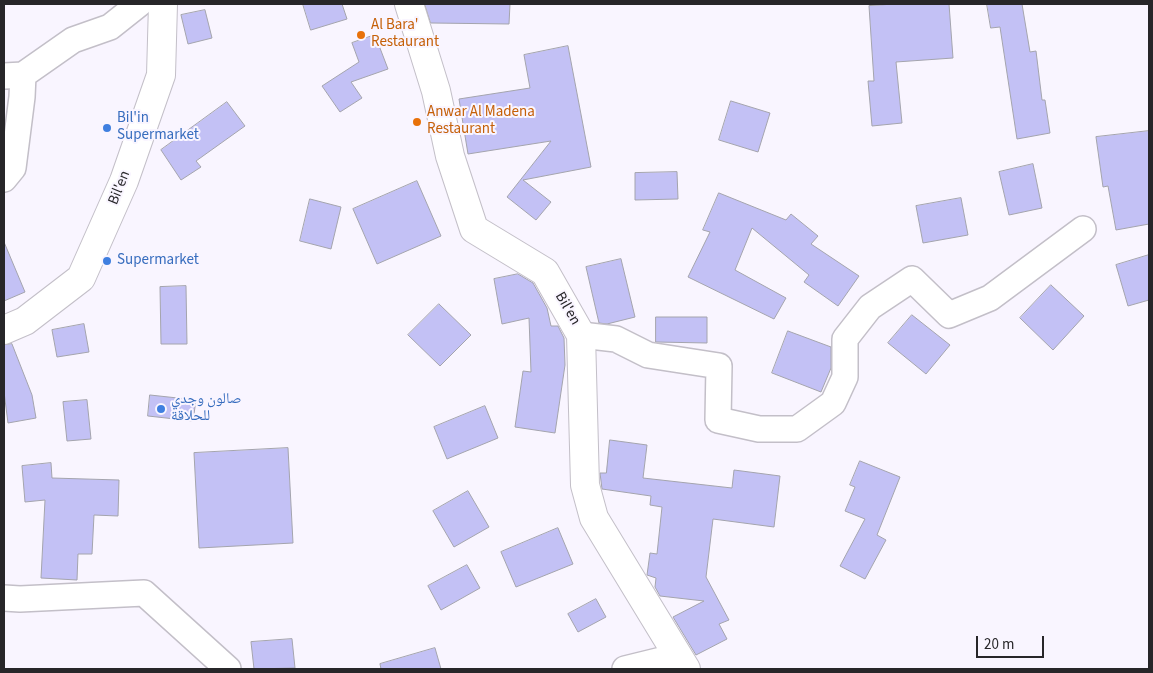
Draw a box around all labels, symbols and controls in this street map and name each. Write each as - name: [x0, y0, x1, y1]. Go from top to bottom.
- place label: Al Bara' Restaurant: [371, 17, 439, 52]
- marker: Al Bara' Restaurant: [355, 29, 367, 41]
- place label: Anwar Al Madena Restaurant: [427, 104, 535, 139]
- place label: Bil'in Supermarket: [117, 110, 199, 145]
- marker: Anwar Al Madena Restaurant: [411, 116, 423, 128]
- marker: Bil'in Supermarket: [101, 122, 113, 134]
- street label: Bil'en: [105, 168, 135, 208]
- place label: Supermarket: [117, 252, 199, 270]
- marker: Supermarket: [101, 255, 113, 267]
- street label: Bil'en: [550, 289, 584, 329]
- place label: صالون وجدي للحلاقة: [171, 391, 242, 426]
- marker: صالون وجدي للحلاقة: [155, 403, 167, 415]
- scale bar: [978, 626, 1046, 658]
- text: 20 m: [984, 634, 1014, 655]

